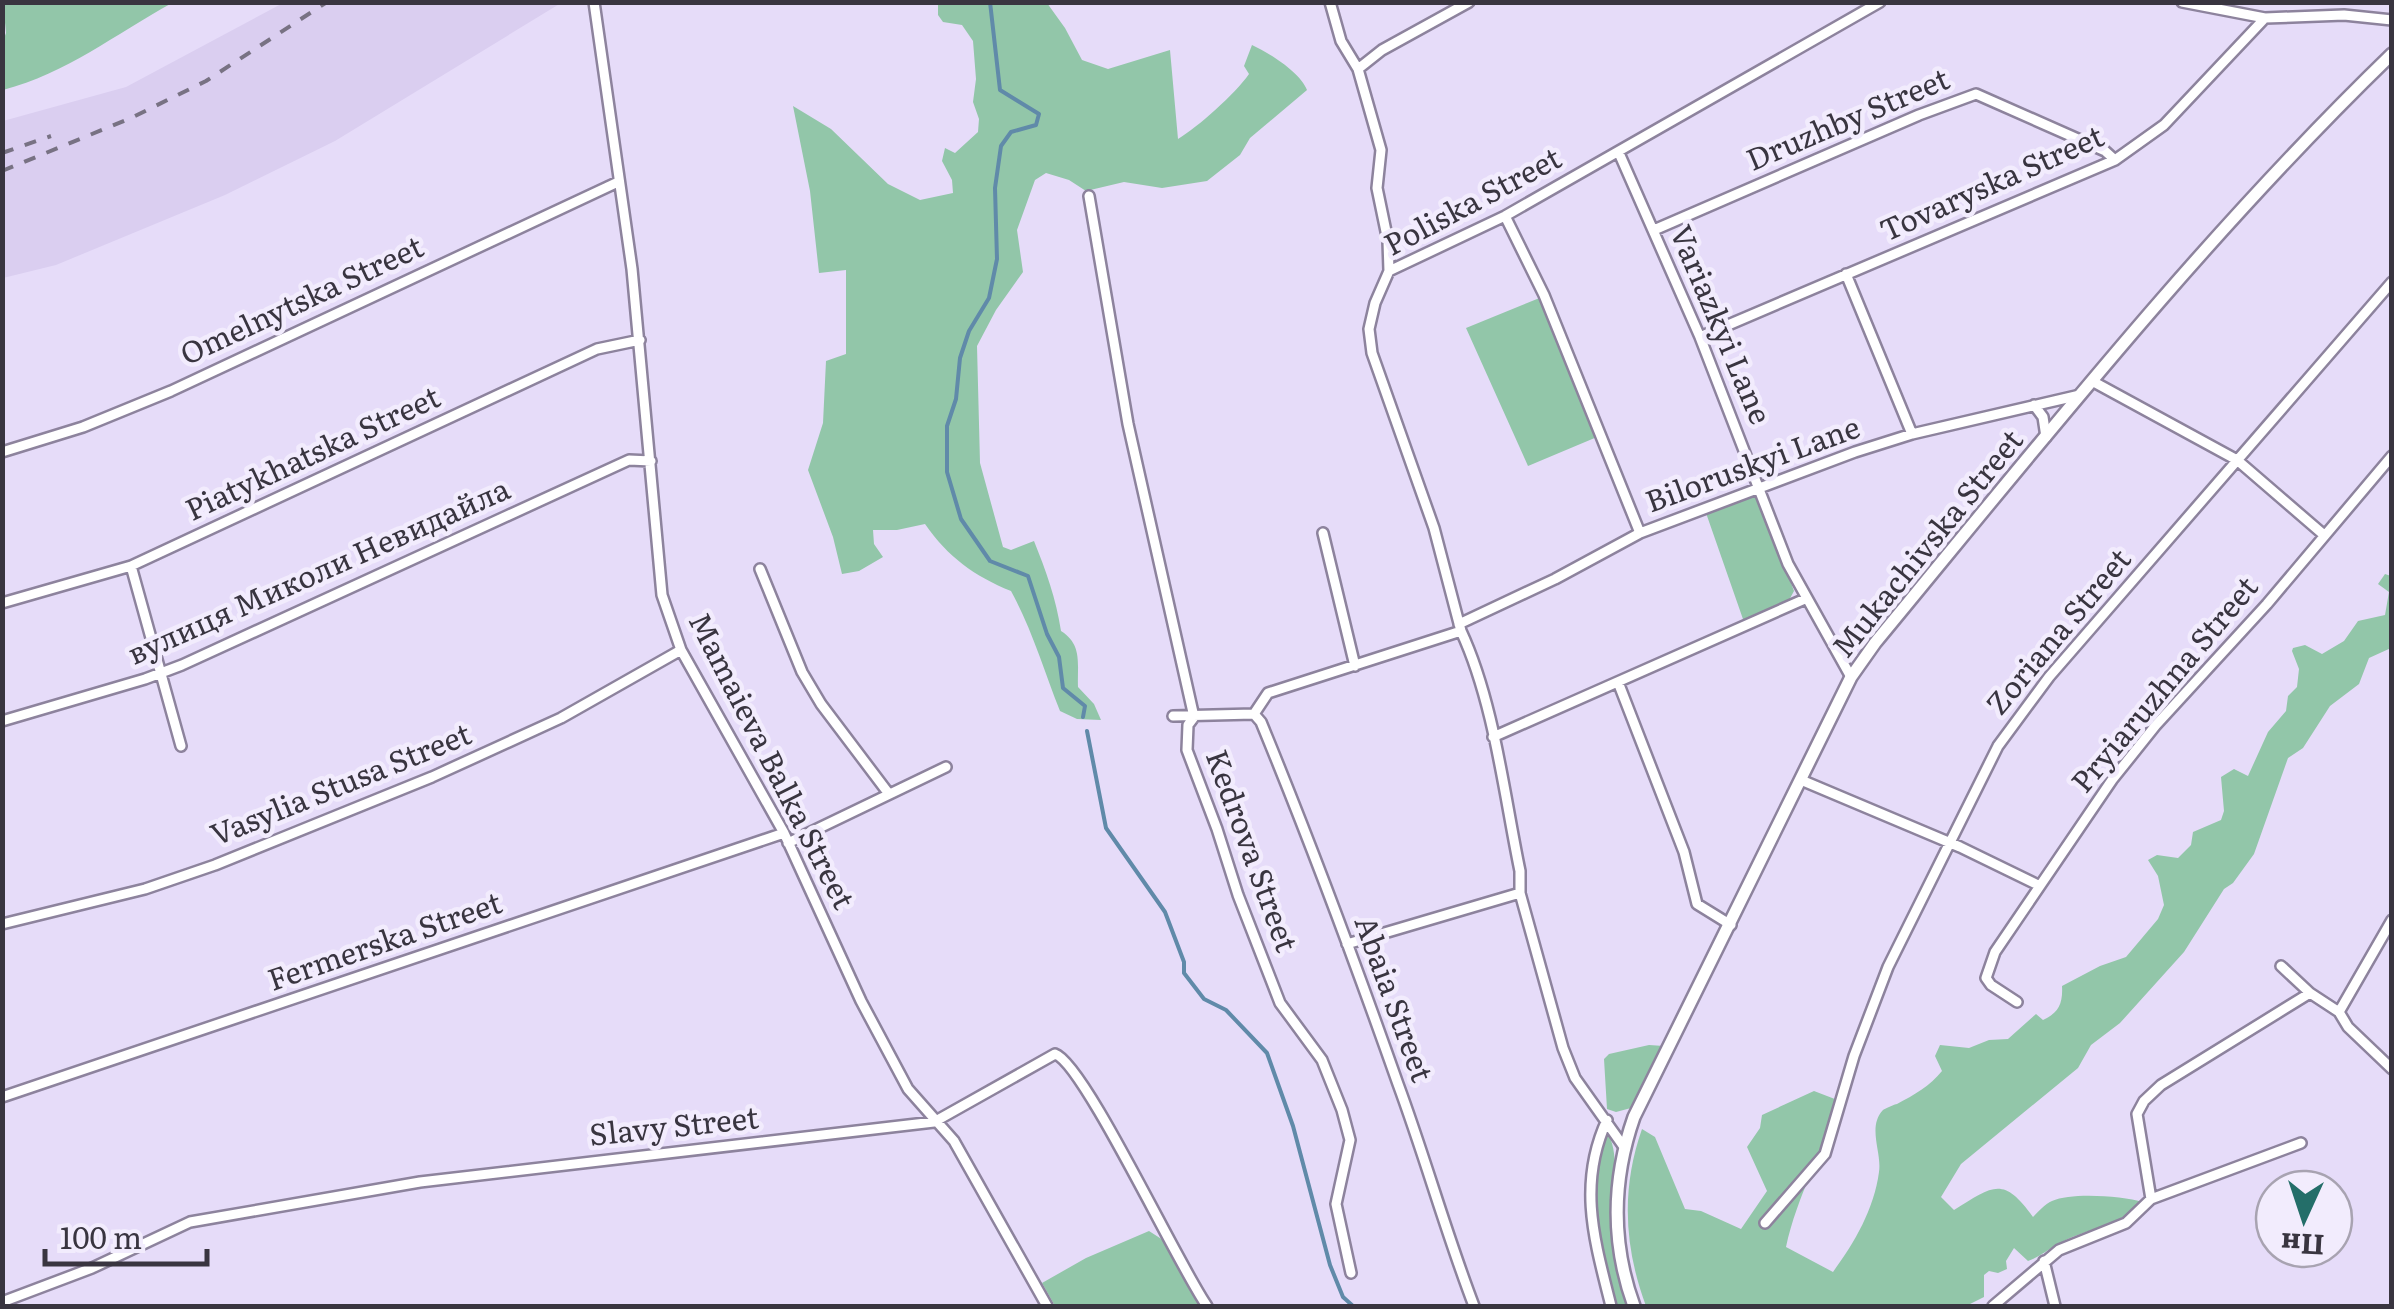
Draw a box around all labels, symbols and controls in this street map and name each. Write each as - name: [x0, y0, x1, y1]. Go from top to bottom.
- street label: Druzhby Street: [1739, 55, 1955, 180]
- street label: Tovaryska Street: [1872, 112, 2110, 250]
- street label: Poliska Street: [1375, 134, 1568, 265]
- street label: Variazkyi Lane: [1661, 217, 1785, 430]
- street label: Omelnytska Street: [172, 223, 429, 374]
- street label: Piatykhatska Street: [177, 373, 446, 530]
- street label: Biloruskyi Lane: [1639, 403, 1865, 521]
- street label: Mukachivska Street: [1820, 419, 2032, 666]
- street label: вулиця Миколи Невидайла: [120, 465, 517, 674]
- street label: Zoriana Street: [1974, 537, 2139, 723]
- street label: Pryiaruzhna Street: [2059, 565, 2267, 801]
- street label: Mamaieva Balka Street: [680, 604, 868, 916]
- street label: Vasylia Stusa Street: [203, 710, 477, 855]
- street label: Kedrova Street: [1197, 743, 1311, 957]
- street label: Fermerska Street: [261, 878, 507, 1000]
- street label: Abaia Street: [1345, 909, 1446, 1087]
- street label: Slavy Street: [587, 1093, 760, 1155]
- north arrow: [2254, 1169, 2354, 1269]
- scale bar: [45, 1204, 208, 1266]
- text: 100 m: [60, 1214, 142, 1258]
- text: Пн: [2280, 1224, 2325, 1268]

